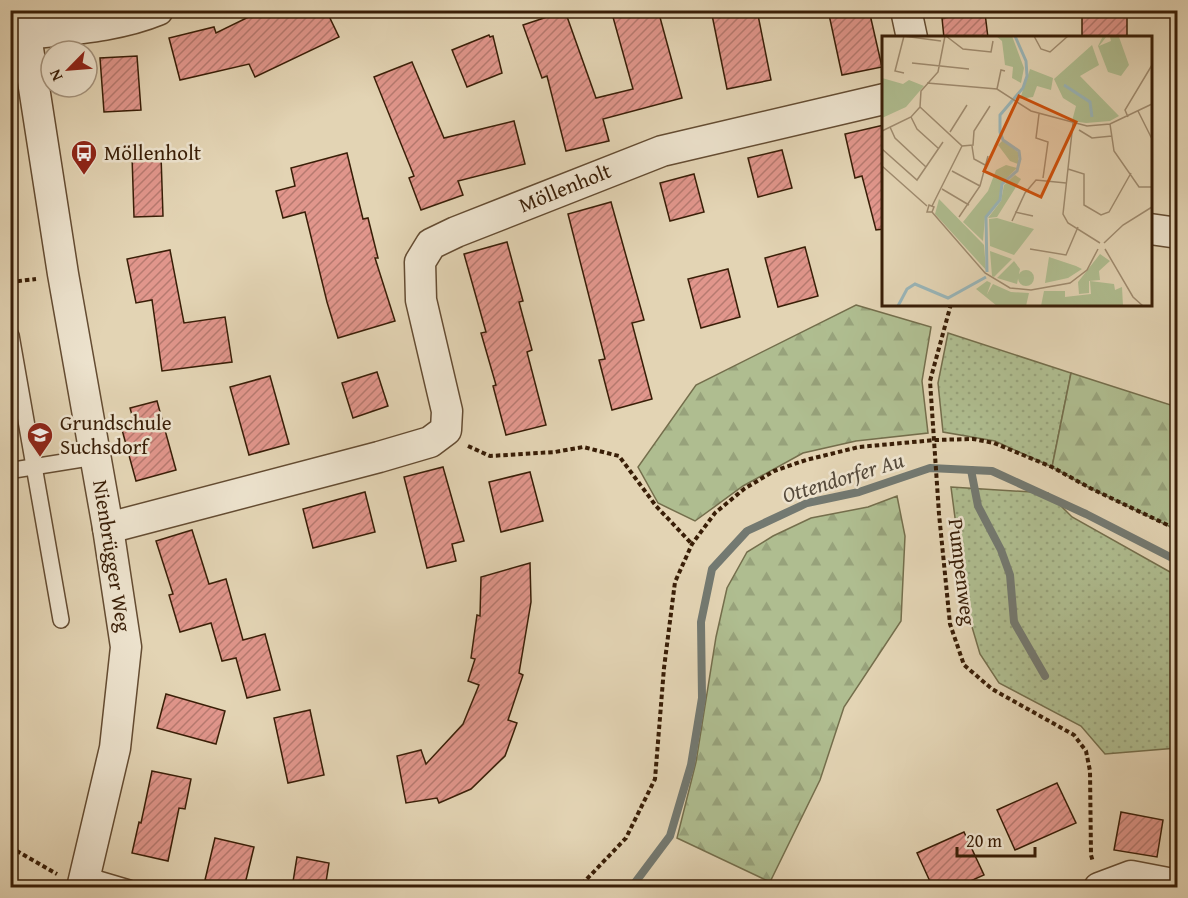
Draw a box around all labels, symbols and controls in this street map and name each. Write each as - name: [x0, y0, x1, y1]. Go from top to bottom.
- inset map: [882, 36, 1152, 306]
- north arrow: [39, 39, 99, 99]
- text: N: [42, 65, 69, 85]
- place label: Möllenholt: [104, 137, 202, 168]
- bus stop icon: Möllenholt: [69, 138, 99, 176]
- street label: Möllenholt: [514, 155, 616, 220]
- place label: Grundschule Suchsdorf: [60, 407, 172, 462]
- school or university icon: Grundschule Suchsdorf: [25, 420, 55, 458]
- water label: Ottendorfer Au: [778, 443, 908, 511]
- street label: Nienbrügger Weg: [85, 478, 140, 635]
- street label: Pumpenweg: [941, 517, 985, 628]
- scale bar: [957, 820, 1035, 858]
- text: 20 m: [966, 827, 1002, 854]

